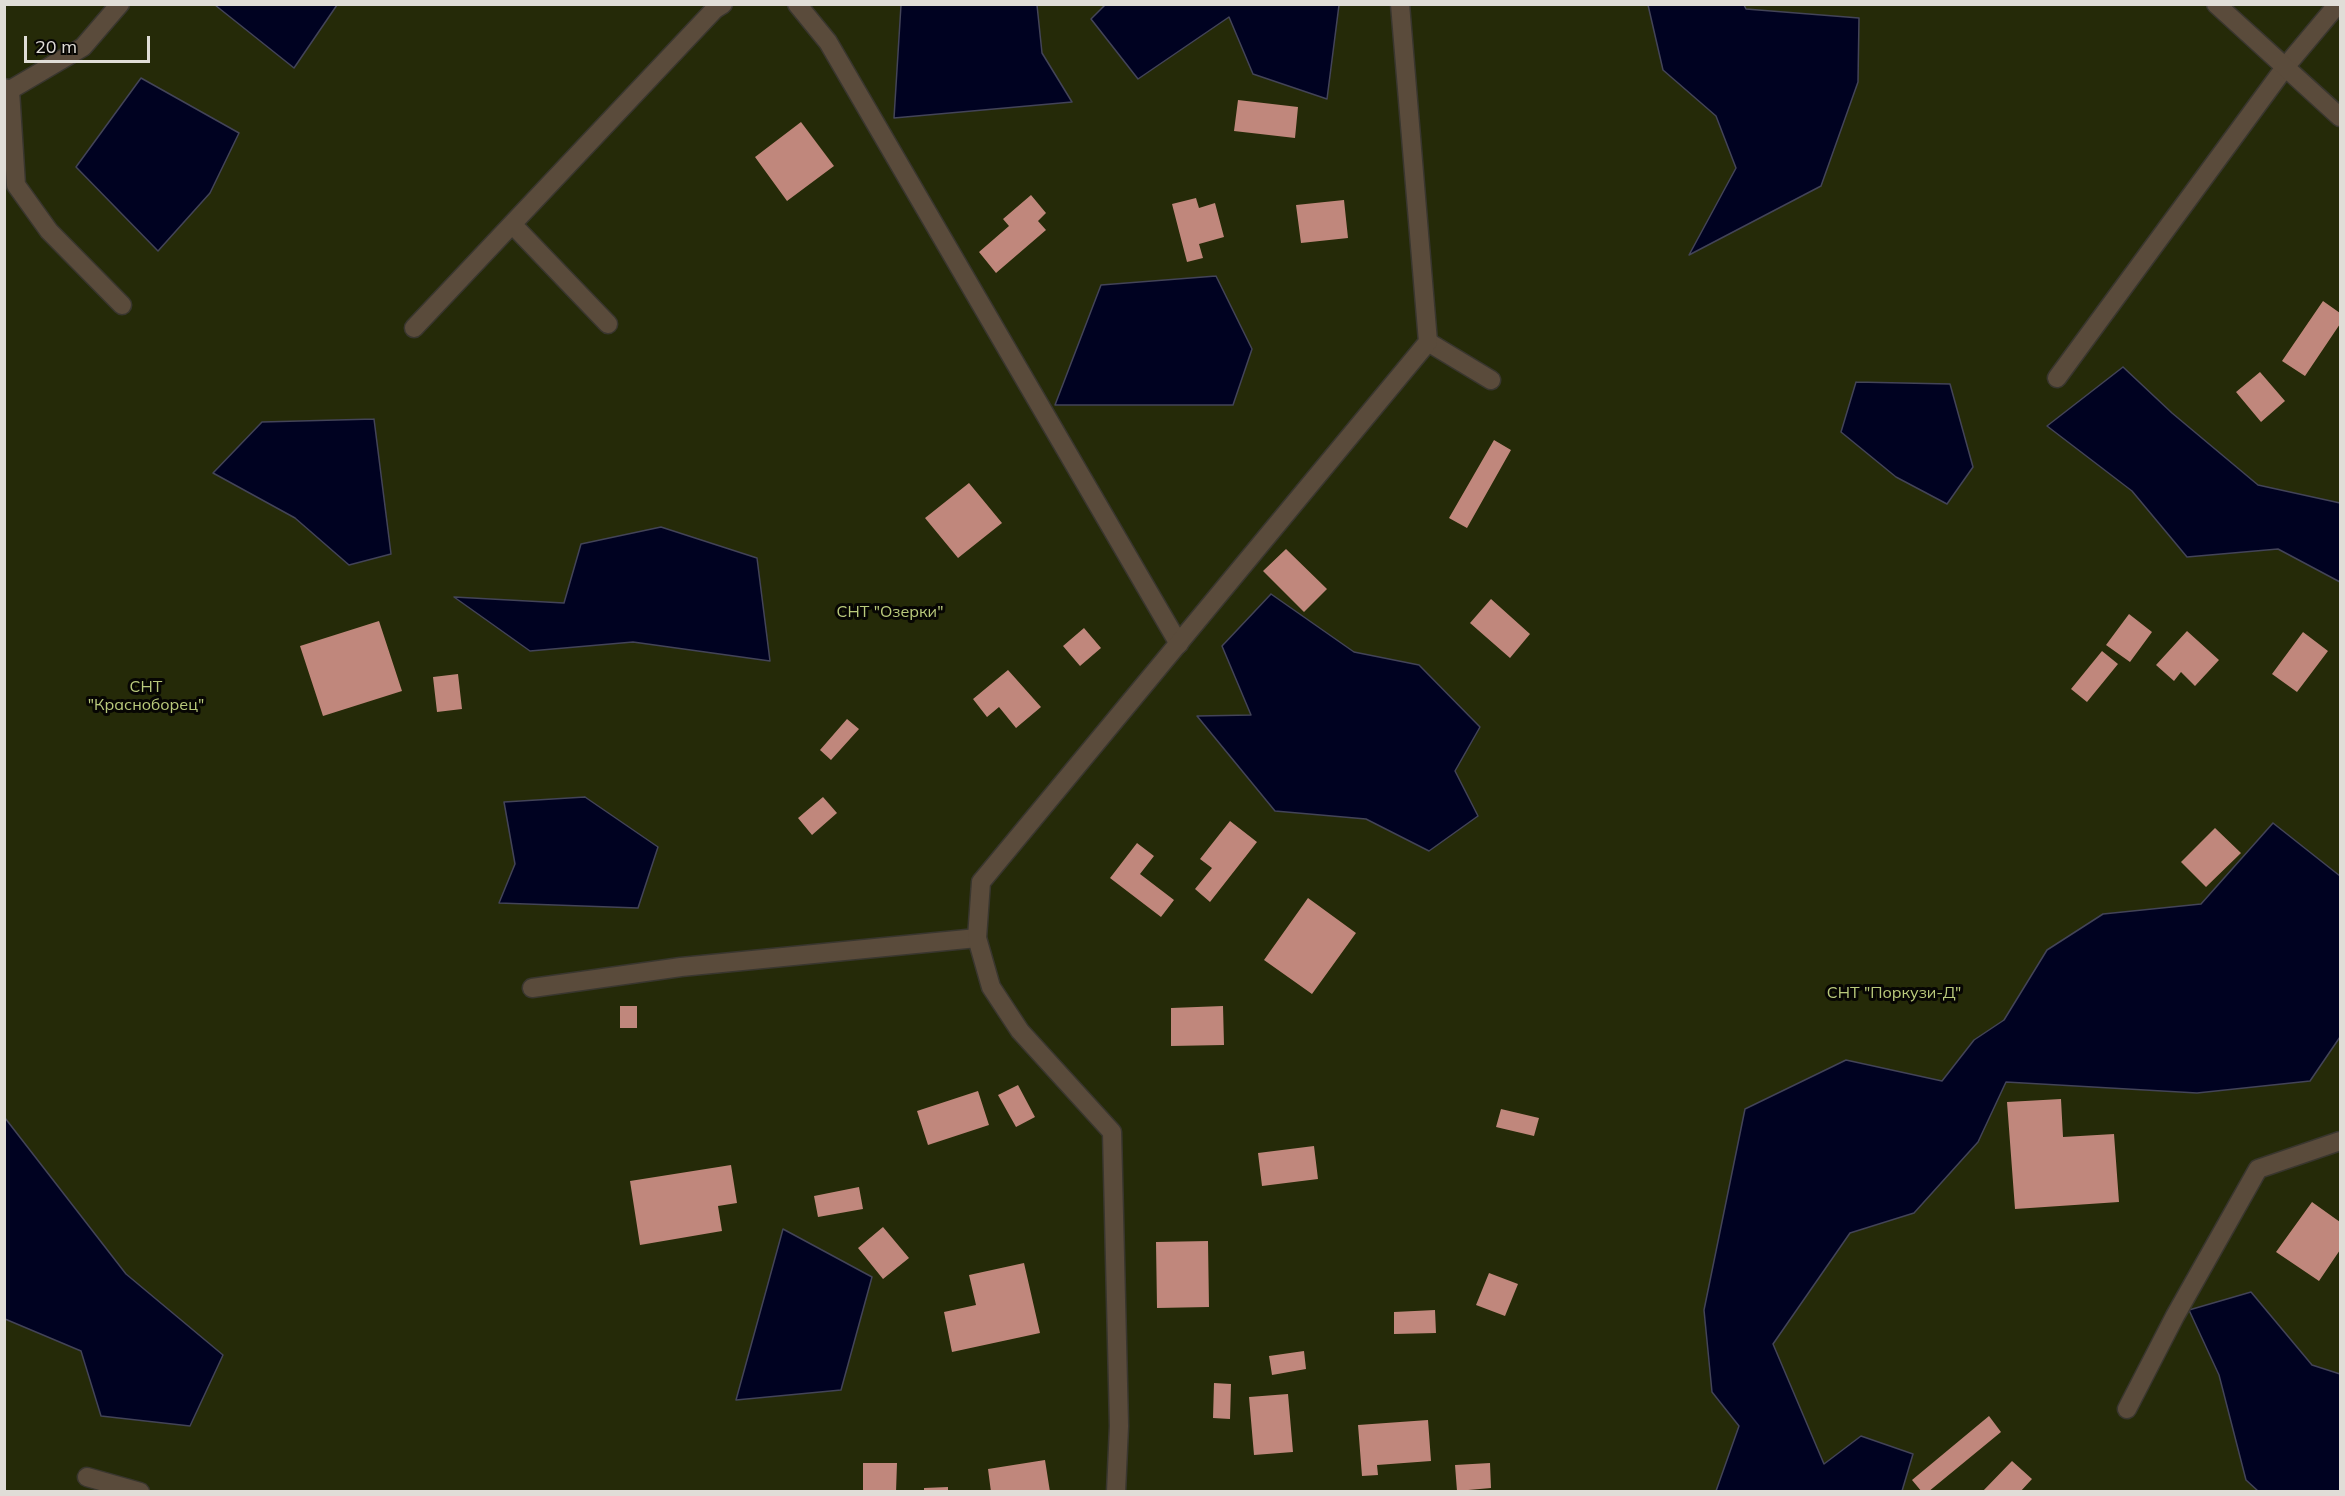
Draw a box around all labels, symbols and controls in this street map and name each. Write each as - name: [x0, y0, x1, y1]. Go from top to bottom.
- scale bar: [27, 24, 153, 62]
- text: 20 m: [35, 35, 77, 58]
- park label: СНТ "Озерки": [837, 602, 943, 622]
- park label: СНТ "Красноборец": [88, 677, 204, 715]
- park label: СНТ "Поркузи-Д": [1827, 983, 1961, 1003]

